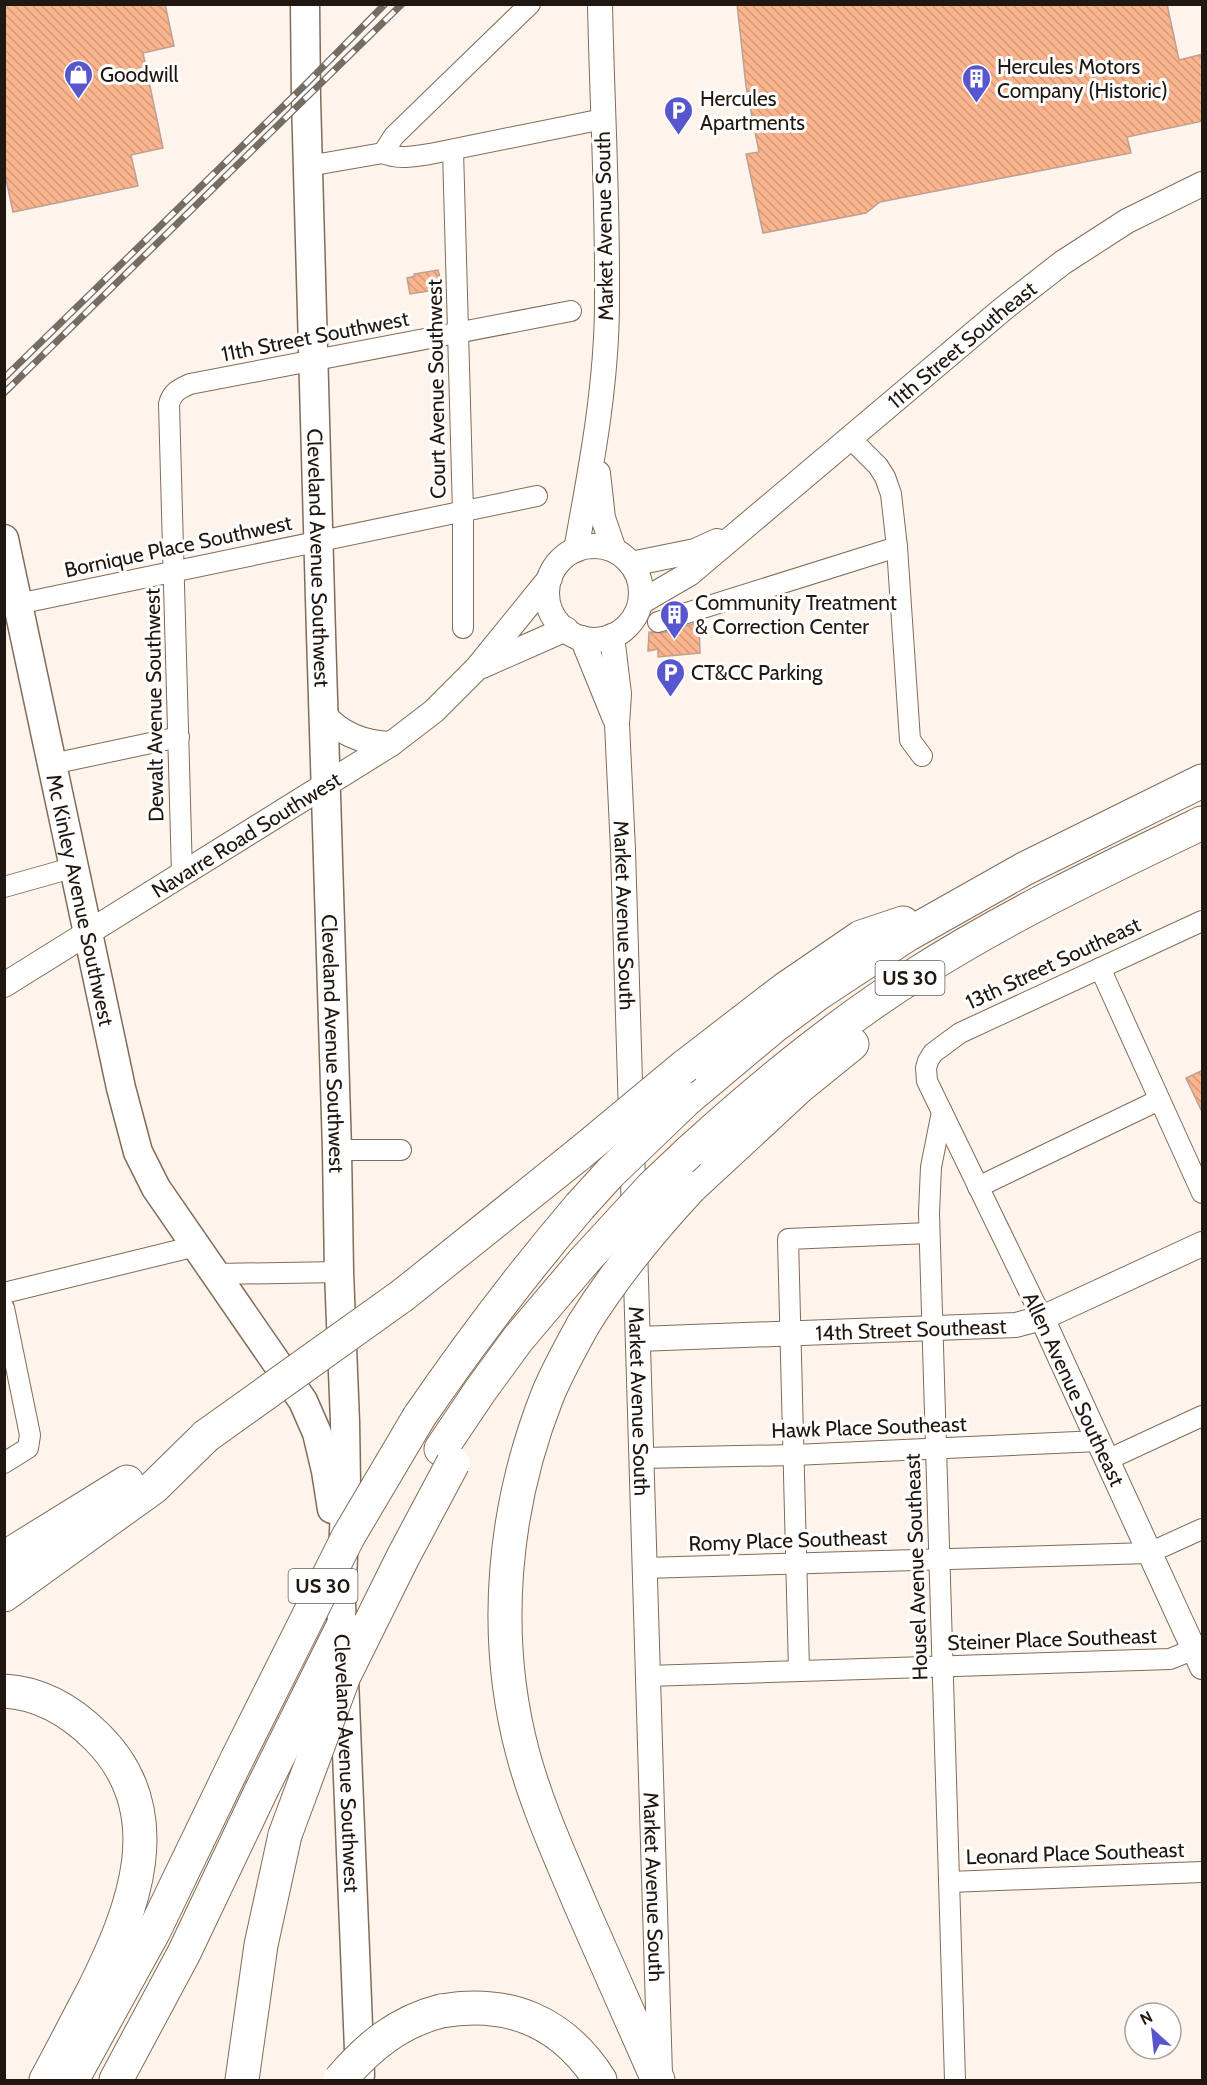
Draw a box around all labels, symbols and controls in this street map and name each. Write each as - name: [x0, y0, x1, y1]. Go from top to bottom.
- place label: Hercules Motors Company (Historic): [997, 54, 1168, 103]
- shop icon: Goodwill: [63, 58, 95, 100]
- place label: Goodwill: [100, 62, 178, 87]
- building icon: Hercules Motors Company (Historic): [960, 62, 992, 104]
- place label: Hercules Apartments: [700, 86, 805, 135]
- parking icon: Hercules Apartments: [663, 94, 695, 136]
- street label: Market Avenue South: [590, 131, 618, 321]
- street label: 11th Street Southeast: [882, 276, 1041, 414]
- street label: Court Avenue Southwest: [422, 279, 450, 499]
- street label: 11th Street Southwest: [219, 306, 411, 366]
- street label: Cleveland Avenue Southwest: [303, 428, 335, 688]
- street label: Bornique Place Southwest: [62, 510, 294, 582]
- street label: Dewalt Avenue Southwest: [139, 588, 169, 822]
- place label: Community Treatment & Correction Center: [695, 590, 897, 639]
- building icon: Community Treatment & Correction Center: [658, 598, 690, 640]
- parking icon: CT&CC Parking: [654, 656, 686, 698]
- place label: CT&CC Parking: [691, 660, 823, 685]
- street label: Navarre Road Southwest: [147, 766, 345, 903]
- street label: Mc Kinley Avenue Southwest: [42, 772, 120, 1028]
- street label: Market Avenue South: [609, 820, 640, 1011]
- street label: 13th Street Southeast: [962, 912, 1144, 1014]
- street label: Cleveland Avenue Southwest: [317, 914, 350, 1173]
- road number: US 30: [876, 961, 944, 995]
- street label: Allen Avenue Southeast: [1018, 1288, 1130, 1490]
- street label: Market Avenue South: [624, 1306, 655, 1496]
- street label: 14th Street Southeast: [815, 1313, 1007, 1345]
- street label: Hawk Place Southeast: [771, 1411, 967, 1443]
- street label: Housel Avenue Southeast: [900, 1453, 932, 1681]
- street label: Romy Place Southeast: [688, 1524, 888, 1556]
- road number: US 30: [288, 1569, 358, 1603]
- street label: Steiner Place Southeast: [947, 1623, 1157, 1655]
- street label: Cleveland Avenue Southwest: [330, 1633, 365, 1893]
- street label: Market Avenue South: [639, 1792, 670, 1982]
- street label: Leonard Place Southeast: [965, 1837, 1185, 1869]
- north arrow: [1123, 2001, 1183, 2061]
- text: N: [1137, 2007, 1156, 2029]

